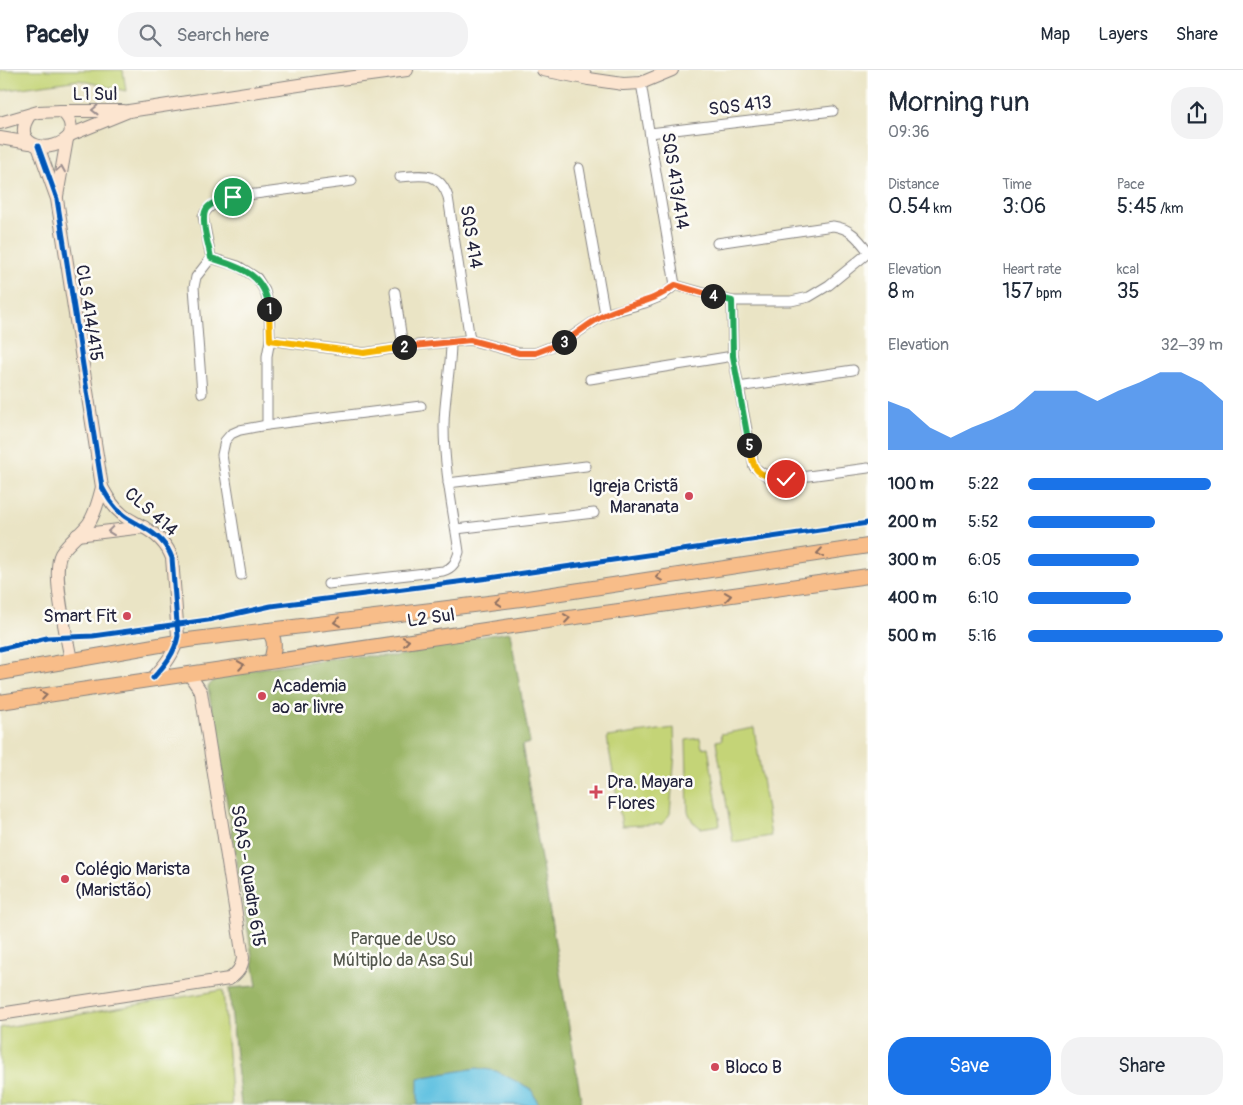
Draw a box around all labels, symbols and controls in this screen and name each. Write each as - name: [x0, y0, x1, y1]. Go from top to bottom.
- search box: [118, 12, 468, 57]
- text: Pacely: [25, 20, 88, 49]
- icon: search: [136, 21, 164, 49]
- text: Search here: [176, 23, 269, 47]
- text: Map: [1041, 23, 1070, 46]
- text: Layers: [1098, 23, 1148, 46]
- text: Share: [1176, 23, 1218, 46]
- street label: L1 Sul: [73, 83, 117, 106]
- text: Morning run: [888, 85, 1030, 120]
- button: share: [1171, 87, 1223, 139]
- street label: SQS 413: [707, 91, 773, 121]
- one-way arrow: [91, 105, 98, 115]
- text: 09:36: [888, 122, 930, 142]
- street label: SQS 413/414: [656, 131, 694, 232]
- one-way arrow: [56, 164, 66, 173]
- pin: [212, 176, 254, 218]
- text: Distance: [888, 176, 939, 193]
- text: Time: [1002, 176, 1032, 193]
- text: Pace: [1117, 176, 1144, 193]
- icon: arrive: [219, 183, 247, 211]
- text: 0.54: [888, 193, 931, 220]
- text: 3:06: [1002, 193, 1046, 220]
- text: 5:45: [1117, 193, 1157, 220]
- text: km: [931, 200, 952, 217]
- text: /km: [1157, 200, 1184, 217]
- street label: SQS 414: [455, 204, 487, 271]
- text: Elevation: [888, 261, 941, 278]
- text: Heart rate: [1002, 261, 1061, 278]
- text: kcal: [1117, 261, 1139, 278]
- street label: CLS 414/415: [70, 263, 108, 363]
- text: 8: [888, 278, 899, 305]
- text: 157: [1002, 278, 1033, 305]
- text: 35: [1117, 278, 1140, 305]
- pin: 4: [700, 284, 726, 308]
- text: m: [899, 285, 914, 302]
- text: bpm: [1033, 285, 1062, 302]
- text: 4: [709, 288, 718, 305]
- pin: 1: [256, 296, 282, 322]
- text: 1: [267, 301, 272, 318]
- pin: 3: [552, 330, 576, 354]
- pin: 2: [392, 334, 416, 360]
- text: 3: [561, 334, 568, 351]
- text: Elevation: [888, 335, 949, 355]
- text: 32–39 m: [1161, 335, 1223, 355]
- text: 2: [401, 339, 408, 356]
- pin: 5: [736, 432, 762, 458]
- text: 5: [746, 437, 753, 454]
- pin: [765, 458, 807, 500]
- icon: check: [772, 465, 800, 493]
- text: 100 m: [888, 474, 934, 494]
- text: 5:22: [968, 474, 999, 494]
- place label: Igreja Cristã Maranata: [588, 475, 679, 519]
- street label: CLS 414: [119, 482, 183, 542]
- marker: Igreja Cristã Maranata: [683, 490, 695, 502]
- text: 200 m: [888, 512, 936, 532]
- text: 5:52: [968, 512, 999, 532]
- one-way arrow: [107, 525, 115, 536]
- one-way arrow: [815, 547, 823, 558]
- text: 300 m: [888, 550, 936, 570]
- text: 6:05: [968, 550, 1001, 570]
- one-way arrow: [655, 572, 664, 582]
- text: 400 m: [888, 588, 937, 608]
- text: 6:10: [968, 588, 999, 608]
- one-way arrow: [724, 591, 732, 602]
- one-way arrow: [494, 596, 502, 607]
- street label: L2 Sul: [406, 603, 456, 633]
- place label: Smart Fit: [43, 605, 118, 628]
- marker: Smart Fit: [121, 610, 133, 622]
- one-way arrow: [563, 613, 571, 624]
- one-way arrow: [333, 616, 342, 626]
- text: 500 m: [888, 626, 936, 646]
- text: 5:16: [968, 626, 997, 646]
- one-way arrow: [402, 636, 410, 647]
- one-way arrow: [236, 661, 245, 671]
- place label: Academia ao ar livre: [272, 675, 346, 719]
- one-way arrow: [40, 690, 49, 700]
- marker: Academia ao ar livre: [256, 690, 268, 702]
- place label: Dra. Mayara Flores: [607, 771, 693, 815]
- marker: Dra. Mayara Flores: [589, 785, 603, 799]
- street label: SGAS - Quadra 615: [225, 803, 271, 949]
- place label: Colégio Marista (Maristão): [75, 858, 190, 902]
- marker: Colégio Marista (Maristão): [59, 873, 71, 885]
- park label: Parque de Uso Múltiplo da Asa Sul: [333, 928, 473, 972]
- button: Save: [888, 1037, 1051, 1095]
- button: Share: [1061, 1037, 1223, 1095]
- place label: Bloco B: [725, 1056, 782, 1079]
- marker: Bloco B: [709, 1061, 721, 1073]

